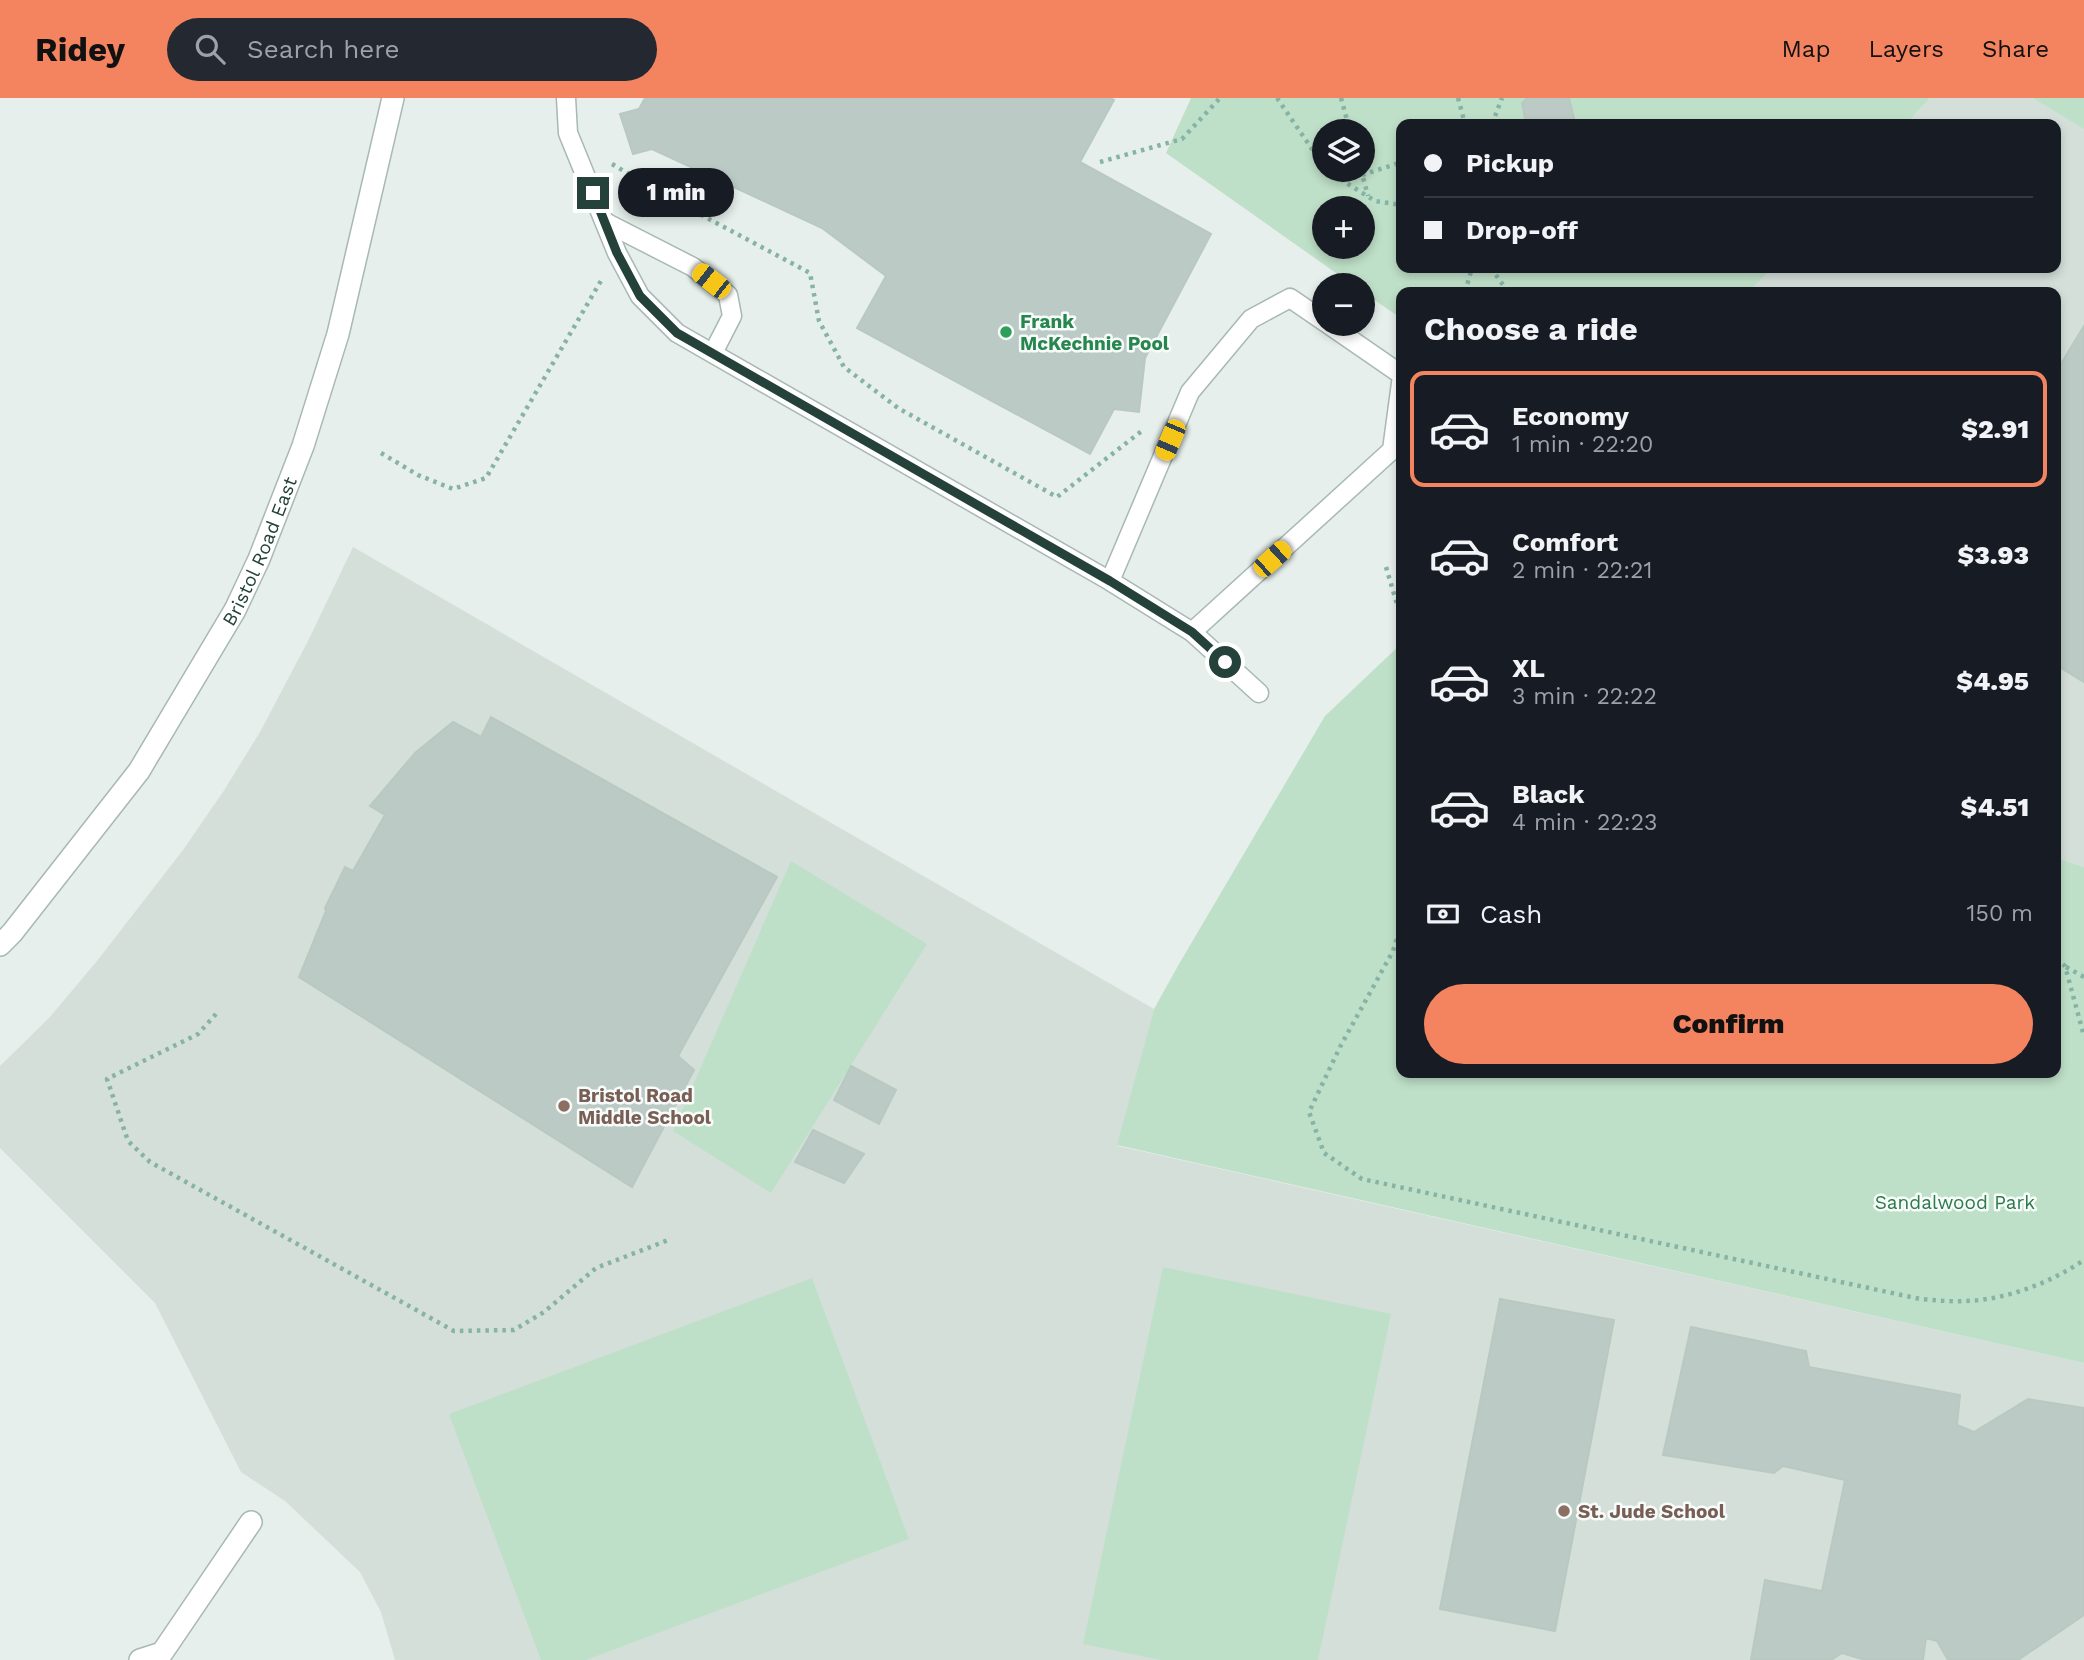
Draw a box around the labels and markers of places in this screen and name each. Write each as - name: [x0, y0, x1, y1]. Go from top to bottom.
- place label: Frank McKechnie Pool: [1020, 310, 1170, 355]
- marker: Frank McKechnie Pool: [998, 324, 1014, 340]
- place label: Bristol Road Middle School: [578, 1084, 712, 1129]
- marker: Bristol Road Middle School: [556, 1098, 572, 1114]
- place label: St. Jude School: [1578, 1500, 1726, 1523]
- marker: St. Jude School: [1556, 1503, 1572, 1519]

